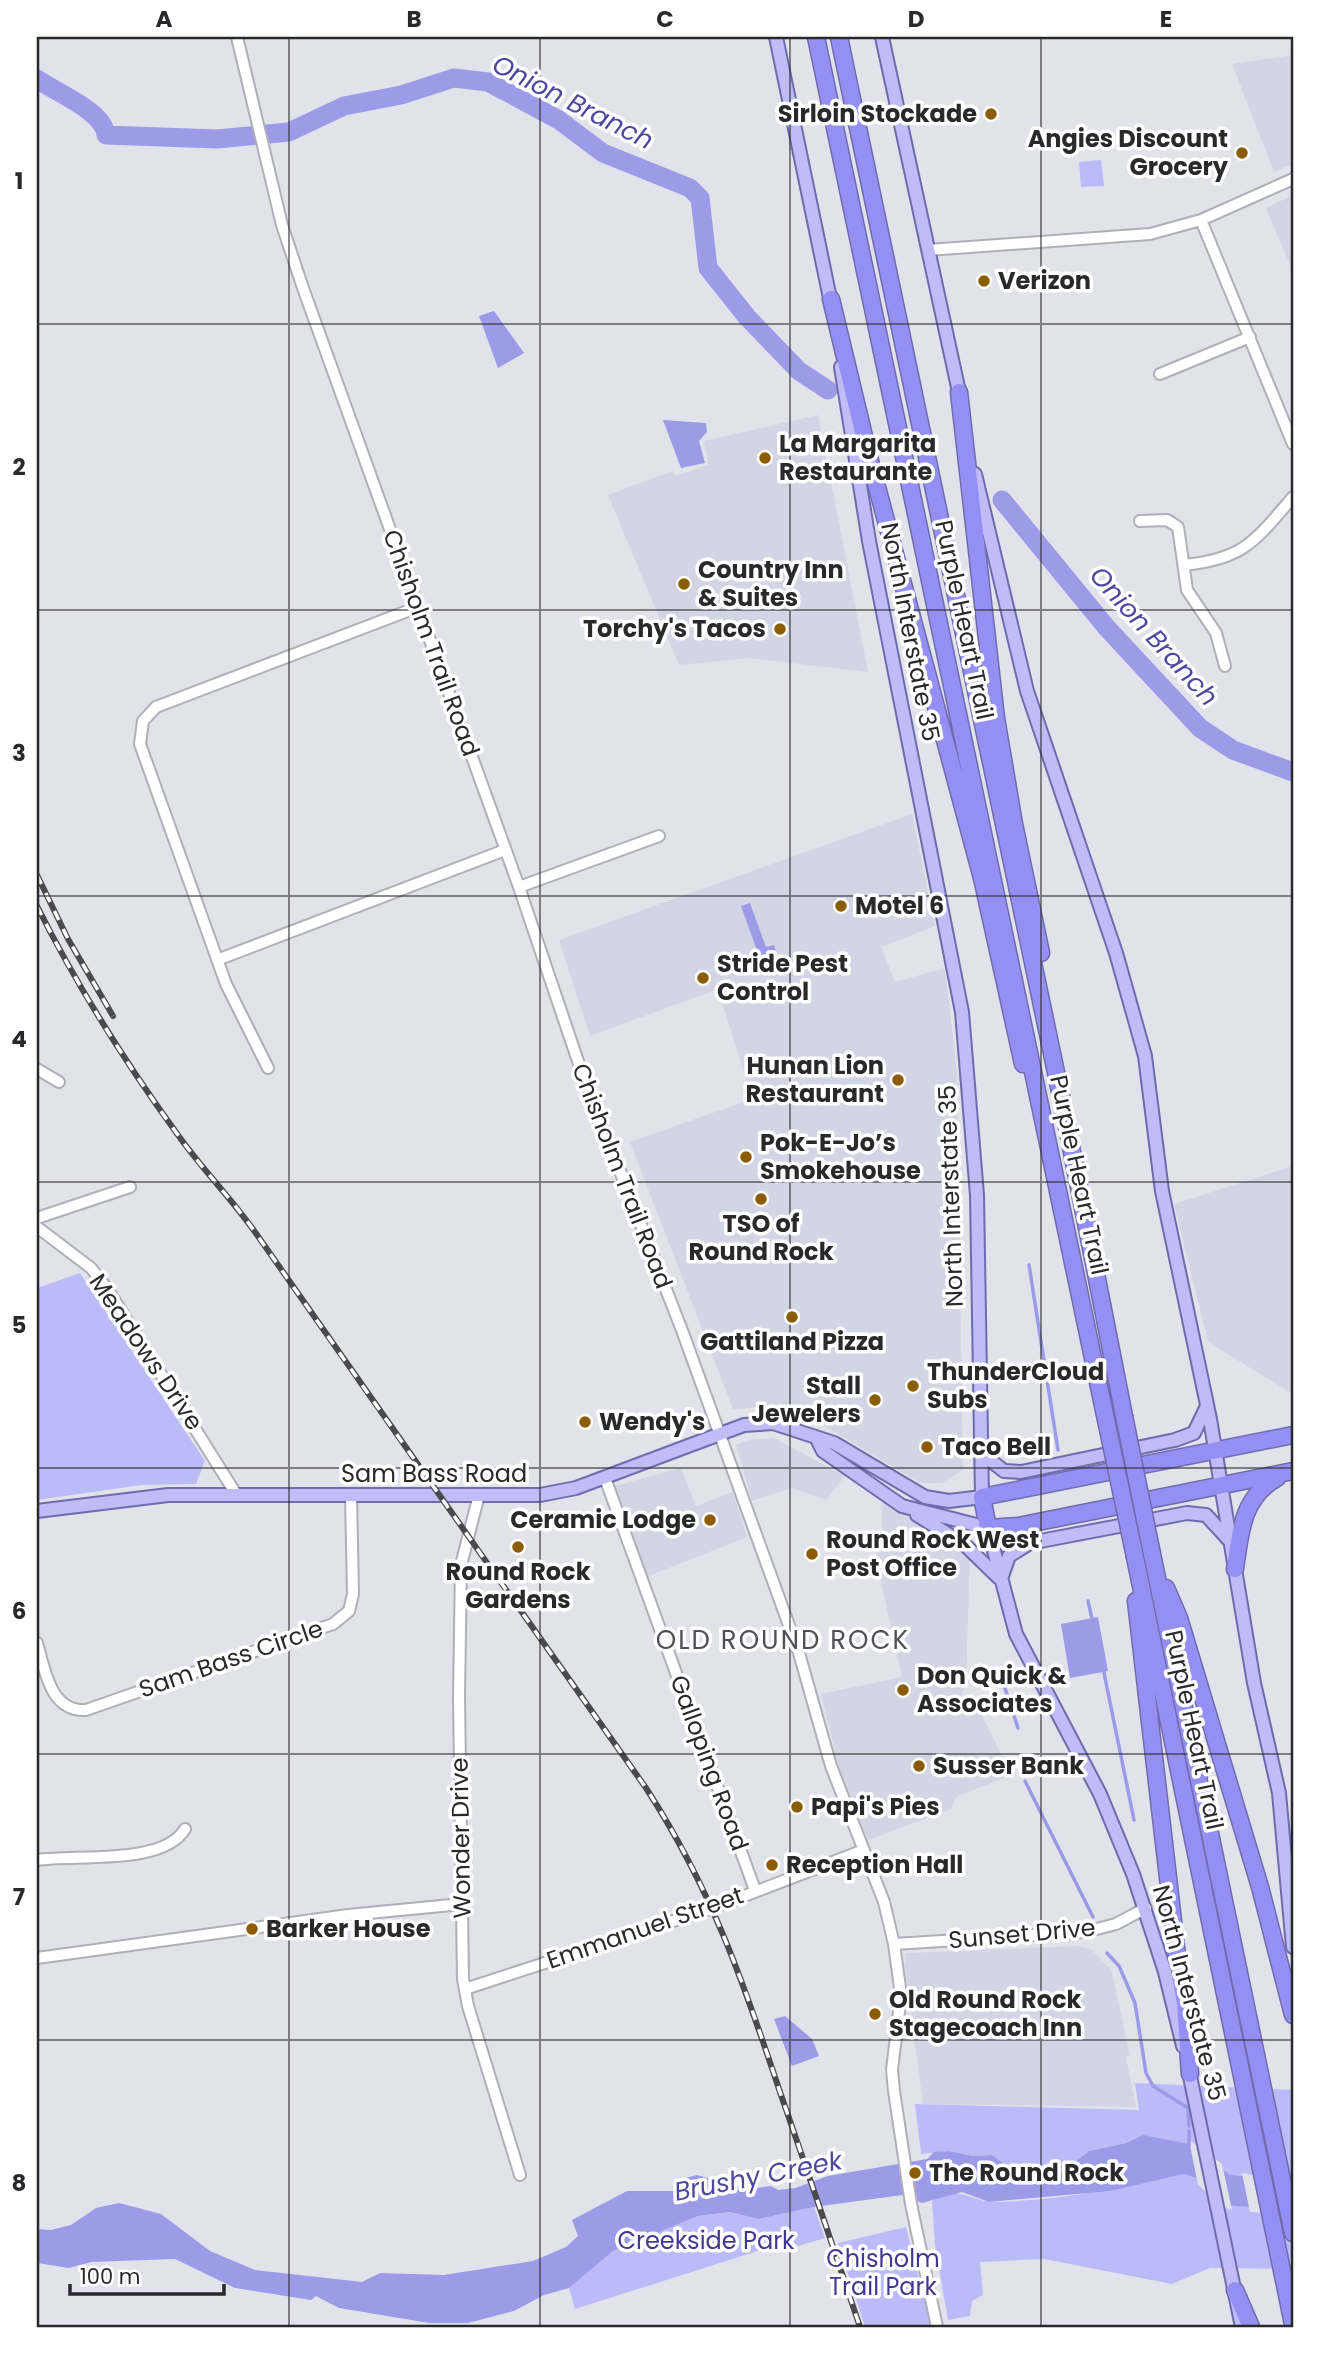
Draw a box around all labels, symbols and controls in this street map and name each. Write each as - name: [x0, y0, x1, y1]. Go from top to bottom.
- text: A: [156, 3, 173, 35]
- text: B: [406, 3, 422, 35]
- text: C: [656, 3, 674, 35]
- text: D: [908, 3, 924, 35]
- text: E: [1160, 3, 1172, 35]
- water label: Onion Branch: [486, 46, 660, 158]
- place label: Sirloin Stockade: [778, 97, 977, 130]
- marker: Sirloin Stockade: [983, 106, 999, 122]
- place label: Angies Discount Grocery: [1028, 122, 1229, 183]
- marker: Angies Discount Grocery: [1234, 145, 1250, 161]
- text: 1: [15, 165, 23, 197]
- place label: Verizon: [998, 264, 1091, 297]
- marker: Verizon: [976, 273, 992, 289]
- place label: La Margarita Restaurante: [779, 427, 936, 488]
- marker: La Margarita Restaurante: [757, 450, 773, 466]
- text: 2: [12, 451, 26, 483]
- street label: Purple Heart Trail: [927, 517, 1002, 723]
- street label: North Interstate 35: [873, 520, 948, 744]
- street label: Chisholm Trail Road: [375, 525, 488, 761]
- place label: Country Inn & Suites: [698, 553, 844, 614]
- water label: Onion Branch: [1081, 558, 1227, 714]
- marker: Country Inn & Suites: [676, 576, 692, 592]
- place label: Torchy's Tacos: [583, 612, 766, 645]
- marker: Torchy's Tacos: [772, 621, 788, 637]
- text: 3: [12, 737, 26, 769]
- place label: Motel 6: [855, 889, 944, 922]
- marker: Motel 6: [833, 898, 849, 914]
- place label: Stride Pest Control: [717, 947, 848, 1008]
- marker: Stride Pest Control: [695, 970, 711, 986]
- text: 4: [11, 1023, 27, 1055]
- place label: Hunan Lion Restaurant: [745, 1049, 884, 1110]
- street label: Chisholm Trail Road: [564, 1058, 681, 1293]
- marker: Hunan Lion Restaurant: [890, 1072, 906, 1088]
- street label: Purple Heart Trail: [1042, 1072, 1117, 1278]
- street label: North Interstate 35: [930, 1084, 971, 1308]
- place label: Pok-E-Jo’s Smokehouse: [760, 1126, 921, 1187]
- marker: Pok-E-Jo’s Smokehouse: [738, 1149, 754, 1165]
- marker: TSO of Round Rock: [753, 1191, 769, 1207]
- place label: TSO of Round Rock: [689, 1207, 834, 1268]
- street label: Meadows Drive: [82, 1267, 211, 1436]
- text: 5: [12, 1309, 26, 1341]
- marker: Gattiland Pizza: [784, 1309, 800, 1325]
- place label: Gattiland Pizza: [700, 1325, 884, 1358]
- place label: ThunderCloud Subs: [927, 1355, 1104, 1416]
- place label: Stall Jewelers: [751, 1369, 861, 1430]
- marker: ThunderCloud Subs: [905, 1378, 921, 1394]
- marker: Stall Jewelers: [867, 1392, 883, 1408]
- place label: Wendy's: [599, 1405, 705, 1438]
- marker: Wendy's: [577, 1414, 593, 1430]
- place label: Taco Bell: [941, 1430, 1051, 1463]
- marker: Taco Bell: [919, 1439, 935, 1455]
- street label: Sam Bass Road: [341, 1457, 527, 1490]
- place label: Ceramic Lodge: [510, 1503, 696, 1536]
- marker: Ceramic Lodge: [702, 1512, 718, 1528]
- place label: Round Rock West Post Office: [826, 1523, 1039, 1584]
- marker: Round Rock Gardens: [510, 1539, 526, 1555]
- marker: Round Rock West Post Office: [804, 1546, 820, 1562]
- place label: Round Rock Gardens: [446, 1555, 591, 1616]
- text: 6: [12, 1595, 26, 1627]
- street label: Sam Bass Circle: [134, 1612, 327, 1705]
- district label: OLD ROUND ROCK: [656, 1622, 910, 1658]
- street label: Purple Heart Trail: [1157, 1627, 1232, 1833]
- place label: Don Quick & Associates: [917, 1659, 1068, 1720]
- street label: Galloping Road: [662, 1670, 757, 1855]
- marker: Don Quick & Associates: [895, 1682, 911, 1698]
- place label: Susser Bank: [933, 1749, 1084, 1782]
- street label: Wonder Drive: [443, 1757, 478, 1919]
- marker: Susser Bank: [911, 1758, 927, 1774]
- place label: Papi's Pies: [811, 1790, 940, 1823]
- marker: Papi's Pies: [789, 1799, 805, 1815]
- place label: Reception Hall: [786, 1848, 963, 1881]
- marker: Reception Hall: [764, 1857, 780, 1873]
- street label: Emmanuel Street: [542, 1878, 748, 1977]
- text: 7: [13, 1881, 25, 1913]
- street label: North Interstate 35: [1145, 1881, 1234, 2104]
- street label: Sunset Drive: [947, 1911, 1097, 1956]
- place label: Barker House: [266, 1912, 431, 1945]
- marker: Barker House: [244, 1921, 260, 1937]
- place label: Old Round Rock Stagecoach Inn: [889, 1983, 1082, 2044]
- marker: Old Round Rock Stagecoach Inn: [867, 2006, 883, 2022]
- water label: Brushy Creek: [671, 2142, 847, 2210]
- place label: The Round Rock: [929, 2156, 1124, 2189]
- marker: The Round Rock: [907, 2165, 923, 2181]
- text: 8: [12, 2167, 26, 2199]
- park label: Creekside Park: [618, 2224, 795, 2257]
- park label: Chisholm Trail Park: [826, 2242, 940, 2303]
- scale bar: [70, 2252, 224, 2296]
- text: 100 m: [80, 2262, 140, 2291]

